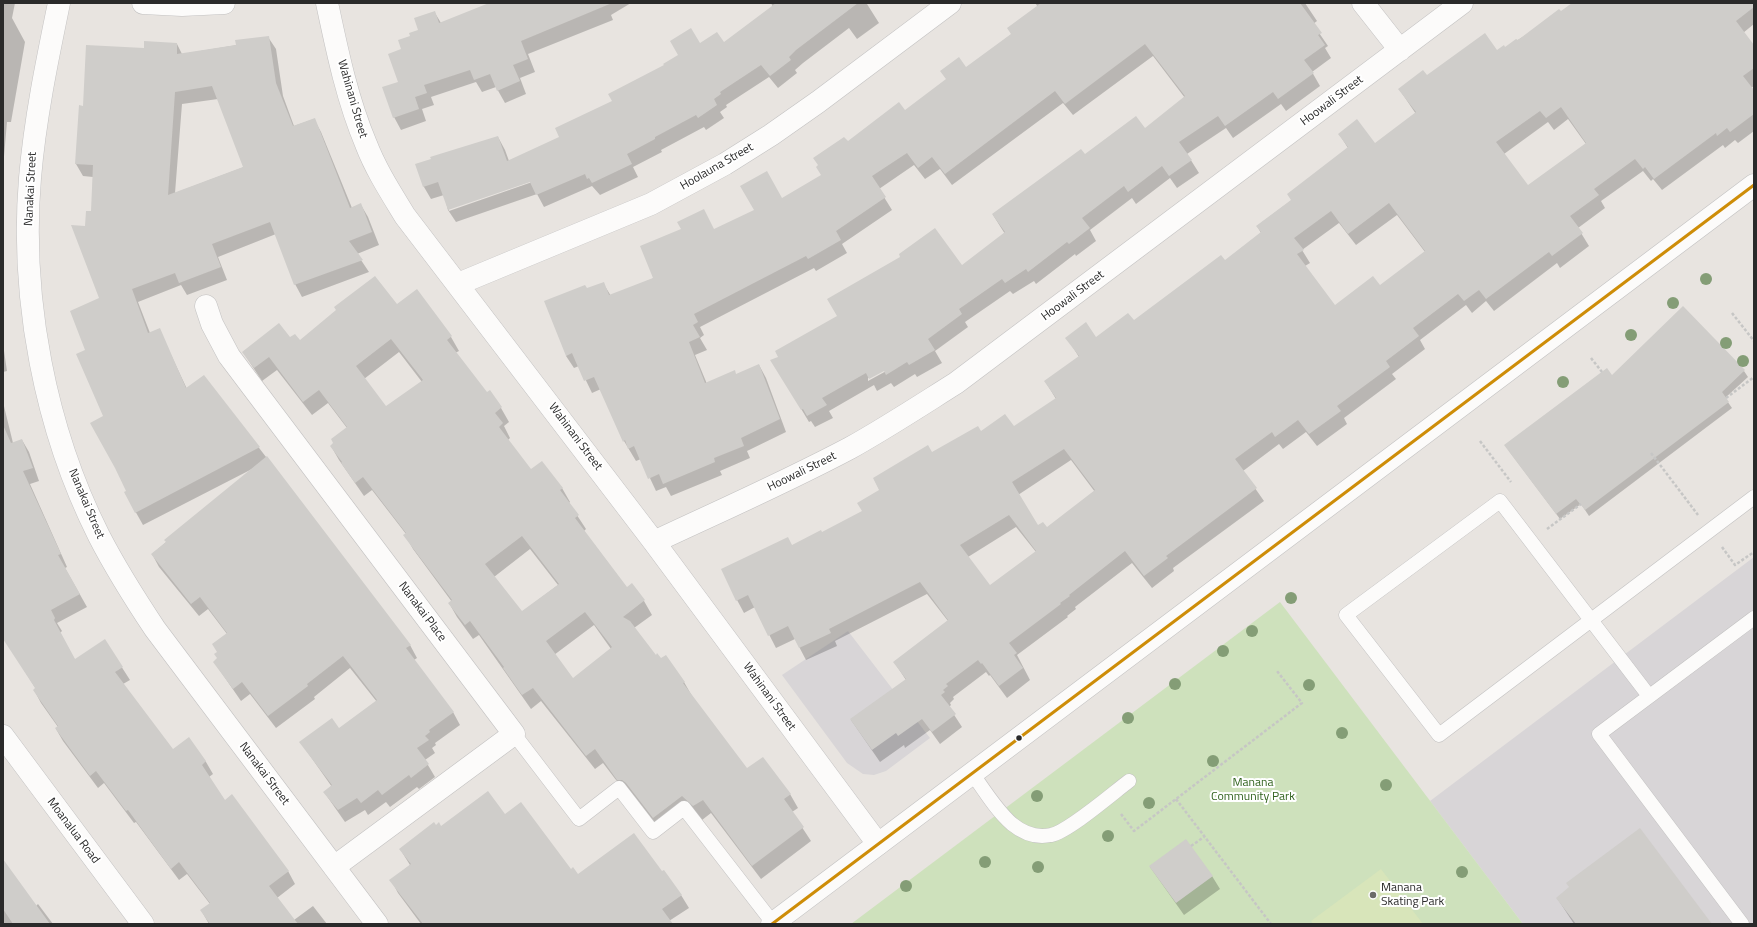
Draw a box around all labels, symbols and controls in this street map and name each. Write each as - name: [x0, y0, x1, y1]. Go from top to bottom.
- street label: Wahinani Street: [334, 58, 370, 140]
- street label: Hoowali Street: [1298, 73, 1366, 129]
- street label: Hoolauna Street: [678, 140, 756, 194]
- street label: Nanakai Street: [22, 151, 40, 227]
- street label: Hoowali Street: [1039, 268, 1107, 324]
- street label: Wahinani Street: [545, 400, 605, 474]
- street label: Hoowali Street: [765, 449, 839, 495]
- street label: Nanakai Street: [65, 467, 107, 541]
- street label: Nanakai Place: [395, 579, 449, 645]
- street label: Wahinani Street: [739, 660, 799, 734]
- unlabelled marker: [1014, 733, 1024, 743]
- street label: Nanakai Street: [236, 740, 292, 808]
- park label: Manana Community Park: [1211, 776, 1295, 804]
- street label: Moanalua Road: [44, 795, 102, 867]
- place label: Manana Skating Park: [1381, 881, 1444, 909]
- marker: Manana Skating Park: [1368, 890, 1378, 900]

